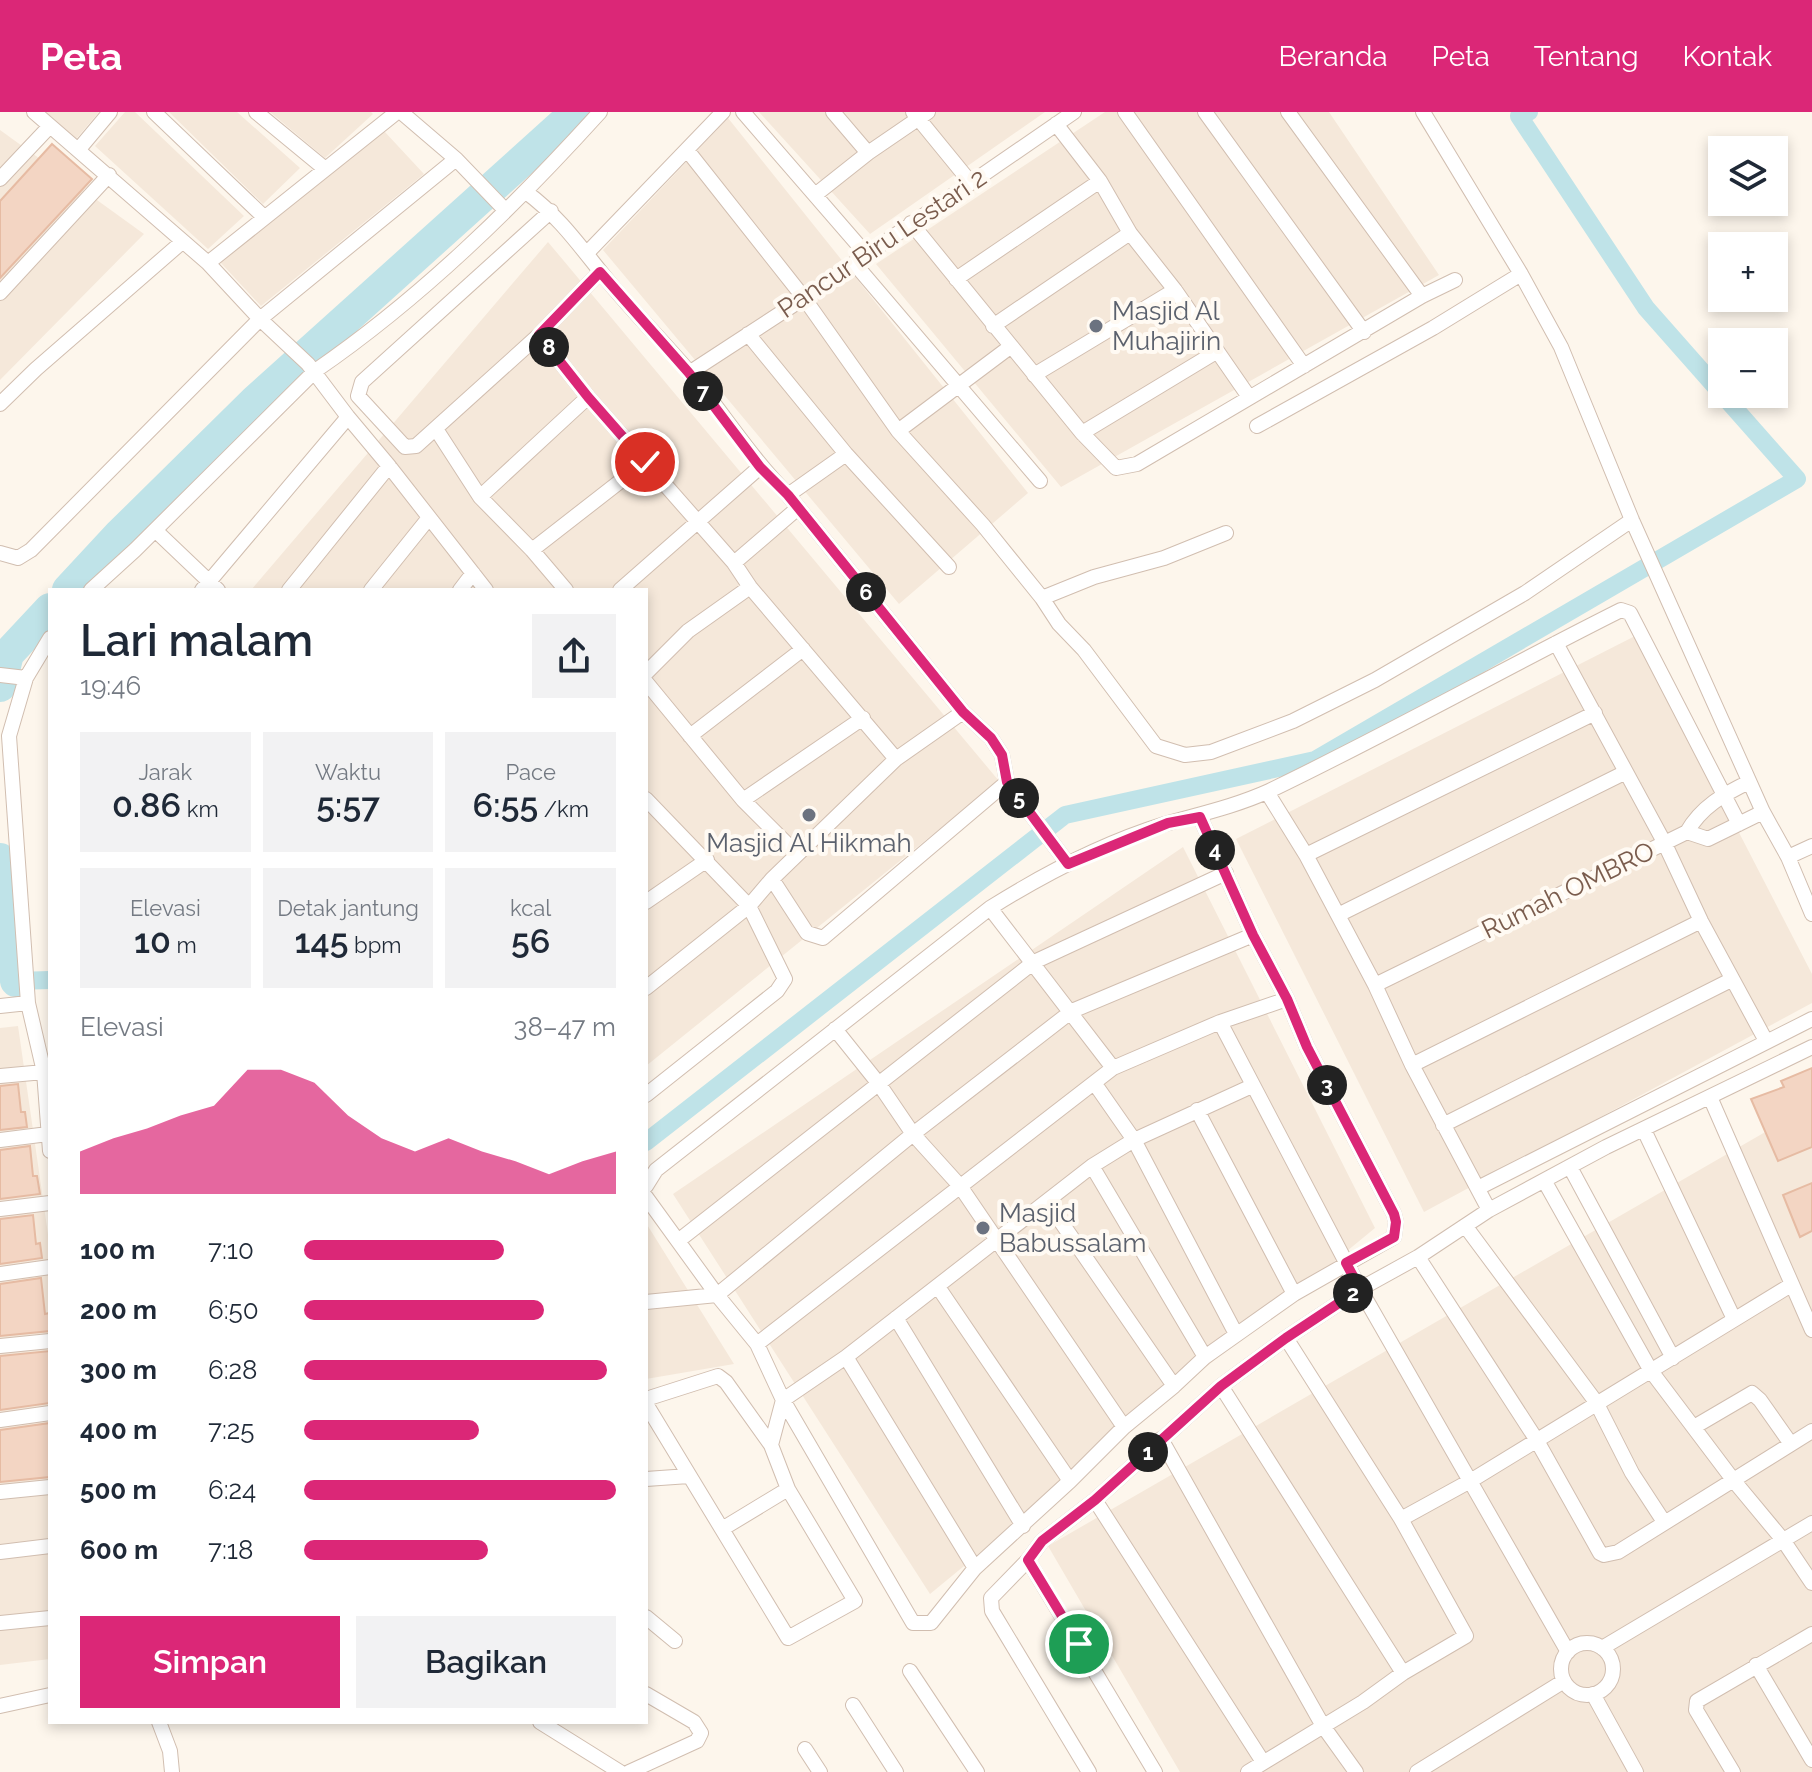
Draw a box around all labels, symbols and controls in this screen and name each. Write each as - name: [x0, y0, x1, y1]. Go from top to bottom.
- text: Peta: [40, 34, 122, 79]
- text: Beranda: [1278, 40, 1388, 73]
- text: Peta: [1432, 40, 1490, 73]
- text: Tentang: [1534, 40, 1639, 73]
- text: Kontak: [1683, 40, 1772, 73]
- map controls: [1708, 136, 1788, 408]
- button: layers: [1708, 136, 1788, 216]
- street label: Pancur Biru Lestari 2: [772, 162, 992, 324]
- button: +: [1708, 232, 1788, 312]
- place label: Masjid Al Muhajirin: [1112, 296, 1221, 356]
- marker: Masjid Al Muhajirin: [1087, 317, 1105, 335]
- pin: 8: [529, 327, 569, 367]
- button: −: [1708, 328, 1788, 408]
- text: 8: [542, 334, 556, 360]
- pin: 7: [683, 371, 723, 411]
- text: 7: [697, 378, 709, 404]
- pin: [611, 428, 679, 496]
- icon: check: [623, 440, 667, 484]
- pin: 6: [846, 572, 886, 612]
- text: 6: [859, 579, 873, 605]
- button: share: [532, 614, 616, 698]
- text: Lari malam: [80, 615, 313, 666]
- text: 19:46: [80, 671, 141, 701]
- text: Jarak: [138, 759, 192, 785]
- text: Waktu: [315, 759, 381, 785]
- text: Pace: [505, 759, 556, 785]
- pin: 5: [999, 778, 1039, 818]
- text: 0.86: [112, 785, 181, 825]
- text: 5:57: [316, 785, 380, 825]
- text: 6:55: [472, 785, 538, 825]
- text: 5: [1013, 785, 1025, 811]
- text: km: [181, 796, 219, 822]
- text: /km: [538, 796, 589, 822]
- marker: Masjid Al Hikmah: [800, 806, 818, 824]
- place label: Masjid Al Hikmah: [706, 828, 912, 858]
- pin: 4: [1195, 830, 1235, 870]
- street label: Rumah OMBRO: [1477, 835, 1659, 945]
- text: 4: [1209, 837, 1221, 863]
- text: Elevasi: [130, 895, 201, 921]
- text: Detak jantung: [277, 895, 419, 921]
- text: kcal: [510, 895, 551, 921]
- text: 10: [134, 921, 171, 961]
- text: 145: [295, 921, 348, 961]
- text: 56: [511, 921, 550, 961]
- text: m: [171, 932, 197, 958]
- text: bpm: [348, 932, 401, 958]
- text: Elevasi: [80, 1012, 164, 1042]
- text: 38–47 m: [514, 1012, 616, 1042]
- pin: 3: [1307, 1065, 1347, 1105]
- text: 3: [1321, 1072, 1333, 1098]
- place label: Masjid Babussalam: [999, 1198, 1146, 1258]
- marker: Masjid Babussalam: [974, 1219, 992, 1237]
- text: 100 m: [80, 1235, 155, 1265]
- text: 7:10: [208, 1235, 254, 1265]
- pin: 2: [1333, 1273, 1373, 1313]
- text: 2: [1347, 1280, 1359, 1306]
- text: 200 m: [80, 1295, 157, 1325]
- text: 6:50: [208, 1295, 259, 1325]
- text: 300 m: [80, 1355, 157, 1385]
- text: 6:28: [208, 1355, 258, 1385]
- text: 400 m: [80, 1415, 157, 1445]
- text: 7:25: [208, 1415, 255, 1445]
- pin: 1: [1128, 1432, 1168, 1472]
- text: 1: [1143, 1439, 1153, 1465]
- text: 500 m: [80, 1475, 157, 1505]
- text: 6:24: [208, 1475, 256, 1505]
- text: 600 m: [80, 1535, 158, 1565]
- text: 7:18: [208, 1535, 253, 1565]
- pin: [1045, 1610, 1113, 1678]
- button: Simpan: [80, 1616, 340, 1708]
- button: Bagikan: [356, 1616, 616, 1708]
- icon: arrive: [1057, 1622, 1101, 1666]

